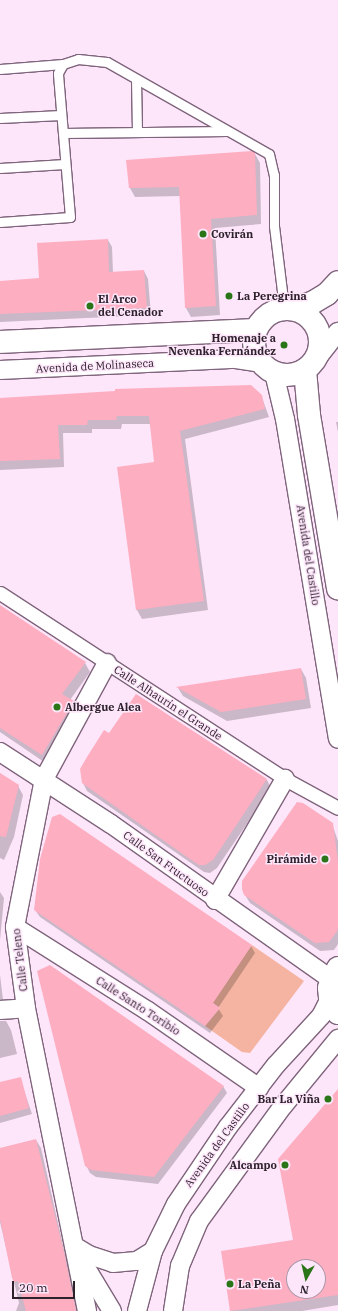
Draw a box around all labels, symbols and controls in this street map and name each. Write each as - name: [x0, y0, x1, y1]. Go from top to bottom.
- place label: Covirán: [211, 227, 253, 241]
- marker: Covirán: [198, 229, 208, 239]
- place label: La Peregrina: [237, 289, 307, 303]
- marker: La Peregrina: [224, 291, 234, 301]
- place label: El Arco del Cenador: [98, 293, 163, 319]
- marker: El Arco del Cenador: [85, 301, 95, 311]
- place label: Homenaje a Nevenka Fernández: [168, 332, 276, 358]
- marker: Homenaje a Nevenka Fernández: [279, 340, 289, 350]
- street label: Avenida de Molinaseca: [36, 356, 154, 376]
- street label: Avenida del Castillo: [294, 504, 322, 606]
- street label: Calle Alhaurín el Grande: [111, 663, 225, 743]
- place label: Albergue Alea: [65, 700, 141, 714]
- marker: Albergue Alea: [52, 702, 62, 712]
- street label: Calle San Fructuoso: [121, 828, 211, 900]
- place label: Pirámide: [267, 852, 317, 866]
- marker: Pirámide: [320, 854, 330, 864]
- street label: Calle Teleno: [10, 928, 30, 992]
- street label: Calle Santo Toribio: [93, 974, 183, 1038]
- place label: Bar La Viña: [258, 1092, 320, 1106]
- marker: Bar La Viña: [323, 1094, 333, 1104]
- street label: Avenida del Castillo: [182, 1100, 252, 1190]
- place label: Alcampo: [229, 1158, 277, 1172]
- marker: Alcampo: [280, 1160, 290, 1170]
- north arrow: [286, 1259, 326, 1299]
- scale bar: [14, 1273, 77, 1299]
- place label: La Peña: [238, 1277, 281, 1291]
- marker: La Peña: [225, 1279, 235, 1289]
- text: 20 m: [19, 1280, 48, 1295]
- text: N: [299, 1282, 310, 1297]

